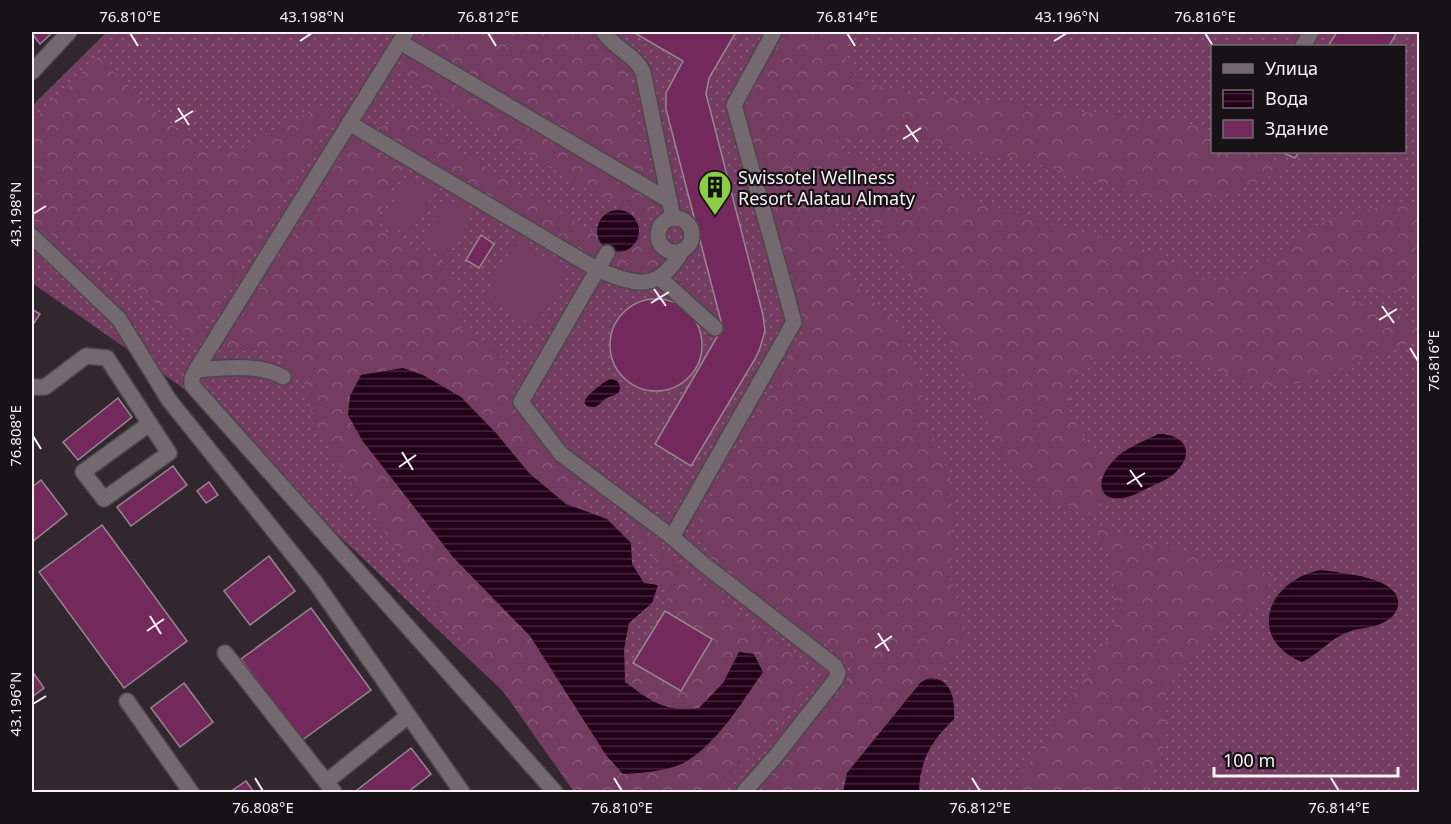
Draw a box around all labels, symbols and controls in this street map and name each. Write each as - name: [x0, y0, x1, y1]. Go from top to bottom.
- text: 76.810°E: [99, 6, 161, 26]
- text: 43.198°N: [280, 6, 344, 26]
- text: 76.812°E: [457, 6, 519, 26]
- text: 76.814°E: [816, 6, 878, 26]
- text: 43.196°N: [1035, 6, 1099, 26]
- text: 76.816°E: [1174, 6, 1236, 26]
- legend: [1211, 45, 1406, 153]
- text: Улица: [1265, 56, 1318, 80]
- text: Вода: [1265, 86, 1308, 110]
- text: Здание: [1265, 116, 1329, 140]
- place label: Swissotel Wellness Resort Alatau Almaty: [738, 165, 916, 210]
- building icon: Swissotel Wellness Resort Alatau Almaty: [697, 169, 733, 216]
- text: 43.198°N: [5, 182, 25, 246]
- text: 76.816°E: [1423, 330, 1443, 392]
- text: 76.808°E: [5, 405, 25, 467]
- text: 43.196°N: [5, 672, 25, 736]
- scale bar: [1214, 740, 1398, 778]
- text: 100 m: [1223, 748, 1275, 772]
- text: 76.808°E: [232, 797, 294, 817]
- text: 76.810°E: [591, 797, 653, 817]
- text: 76.812°E: [949, 797, 1011, 817]
- text: 76.814°E: [1308, 797, 1370, 817]

